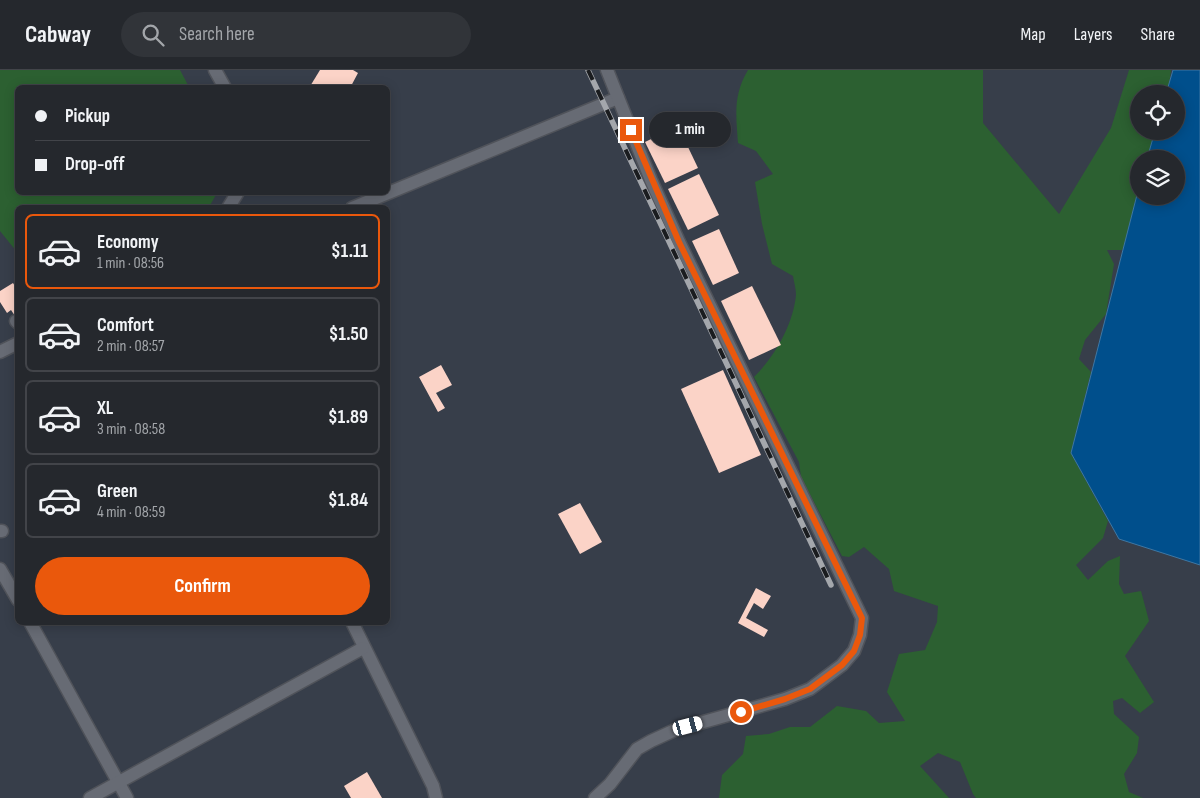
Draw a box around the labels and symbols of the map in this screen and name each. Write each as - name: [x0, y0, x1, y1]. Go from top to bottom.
- callout: 1 min: [648, 112, 731, 148]
- route end: [620, 119, 642, 141]
- route start: [730, 701, 752, 723]
- car: [671, 715, 704, 737]

